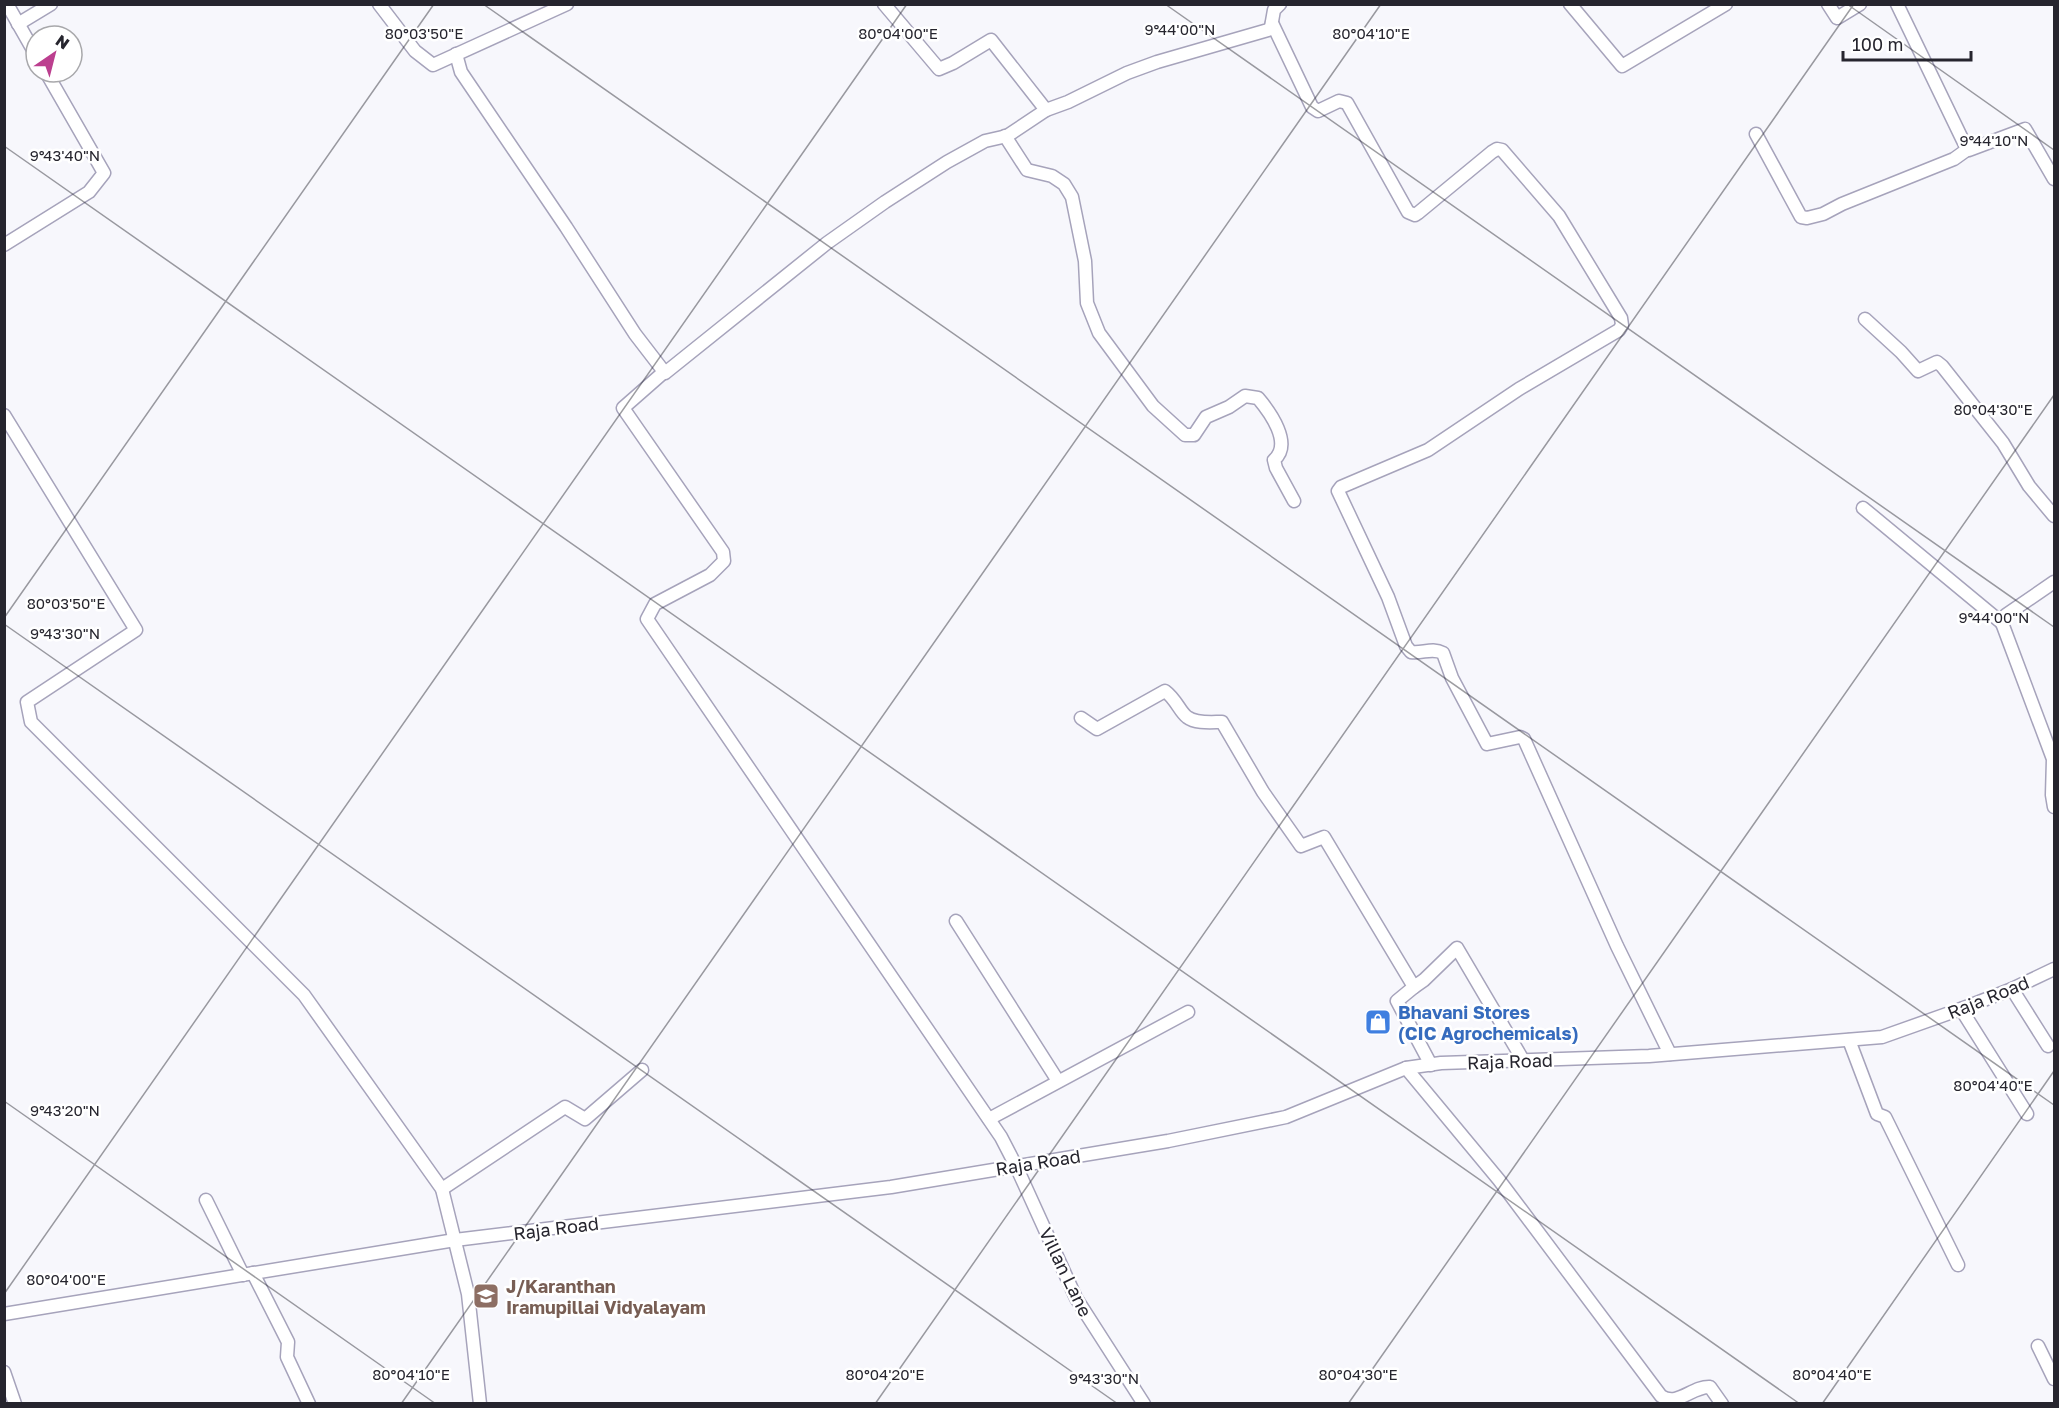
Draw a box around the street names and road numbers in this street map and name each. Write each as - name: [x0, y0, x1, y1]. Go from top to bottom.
- street label: Raja Road: [1944, 971, 2032, 1023]
- street label: Raja Road: [1467, 1049, 1553, 1073]
- street label: Raja Road: [994, 1144, 1082, 1180]
- street label: Raja Road: [512, 1212, 600, 1244]
- street label: Villan Lane: [1035, 1224, 1097, 1320]

